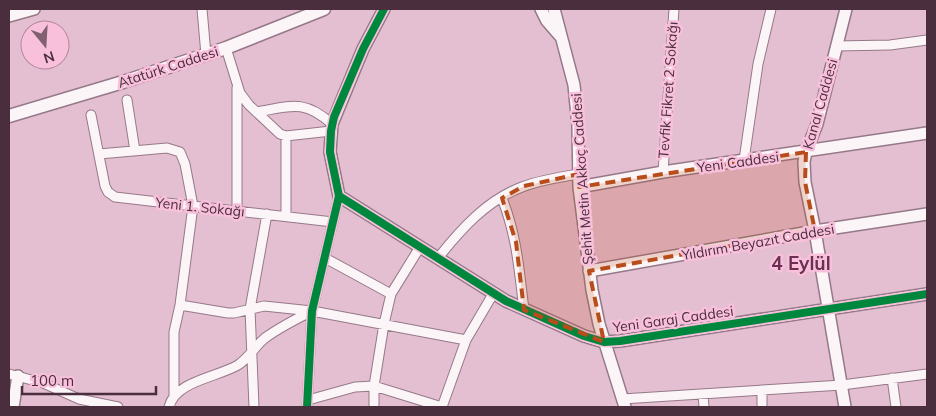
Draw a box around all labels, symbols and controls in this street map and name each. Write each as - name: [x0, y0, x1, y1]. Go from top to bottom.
- north arrow: [20, 20, 70, 70]
- street label: Tevfik Fikret 2 Sokağı: [654, 21, 682, 159]
- street label: Atatürk Caddesi: [115, 42, 221, 92]
- text: N: [41, 47, 57, 68]
- street label: Kanal Caddesi: [798, 57, 842, 151]
- street label: Şehit Metin Akkoç Caddesi: [567, 93, 597, 265]
- street label: Yeni Caddesi: [695, 147, 780, 177]
- street label: Yeni 1. Sokağı: [154, 193, 245, 221]
- street label: Yıldırım Beyazıt Caddesi: [679, 220, 836, 264]
- district label: 4 Eylül: [771, 251, 831, 275]
- street label: Yeni Garaj Caddesi: [611, 302, 734, 337]
- scale bar: [22, 364, 156, 396]
- text: 100 m: [30, 371, 74, 390]

